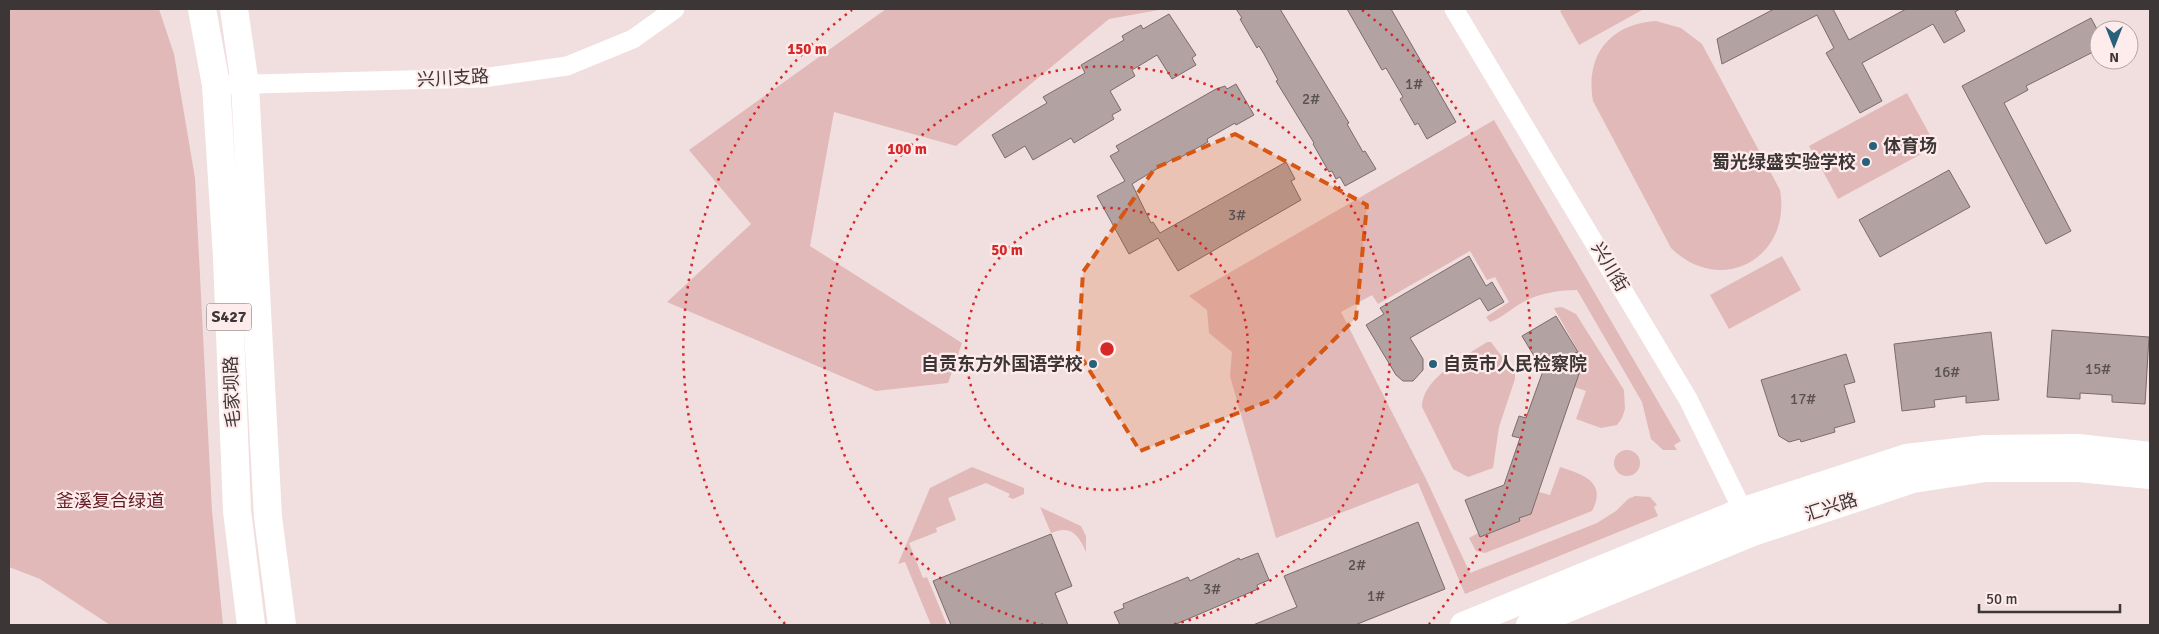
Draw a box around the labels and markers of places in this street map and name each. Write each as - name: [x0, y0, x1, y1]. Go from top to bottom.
- place label: 体育场: [1883, 135, 1937, 157]
- marker: 体育场: [1867, 140, 1879, 152]
- place label: 蜀光绿盛实验学校: [1712, 151, 1856, 173]
- marker: 蜀光绿盛实验学校: [1860, 156, 1872, 168]
- centre of rings: [1098, 340, 1116, 358]
- place label: 自贡东方外国语学校: [921, 353, 1083, 375]
- place label: 自贡市人民检察院: [1443, 353, 1587, 375]
- marker: 自贡东方外国语学校: [1087, 358, 1099, 370]
- marker: 自贡市人民检察院: [1427, 358, 1439, 370]

